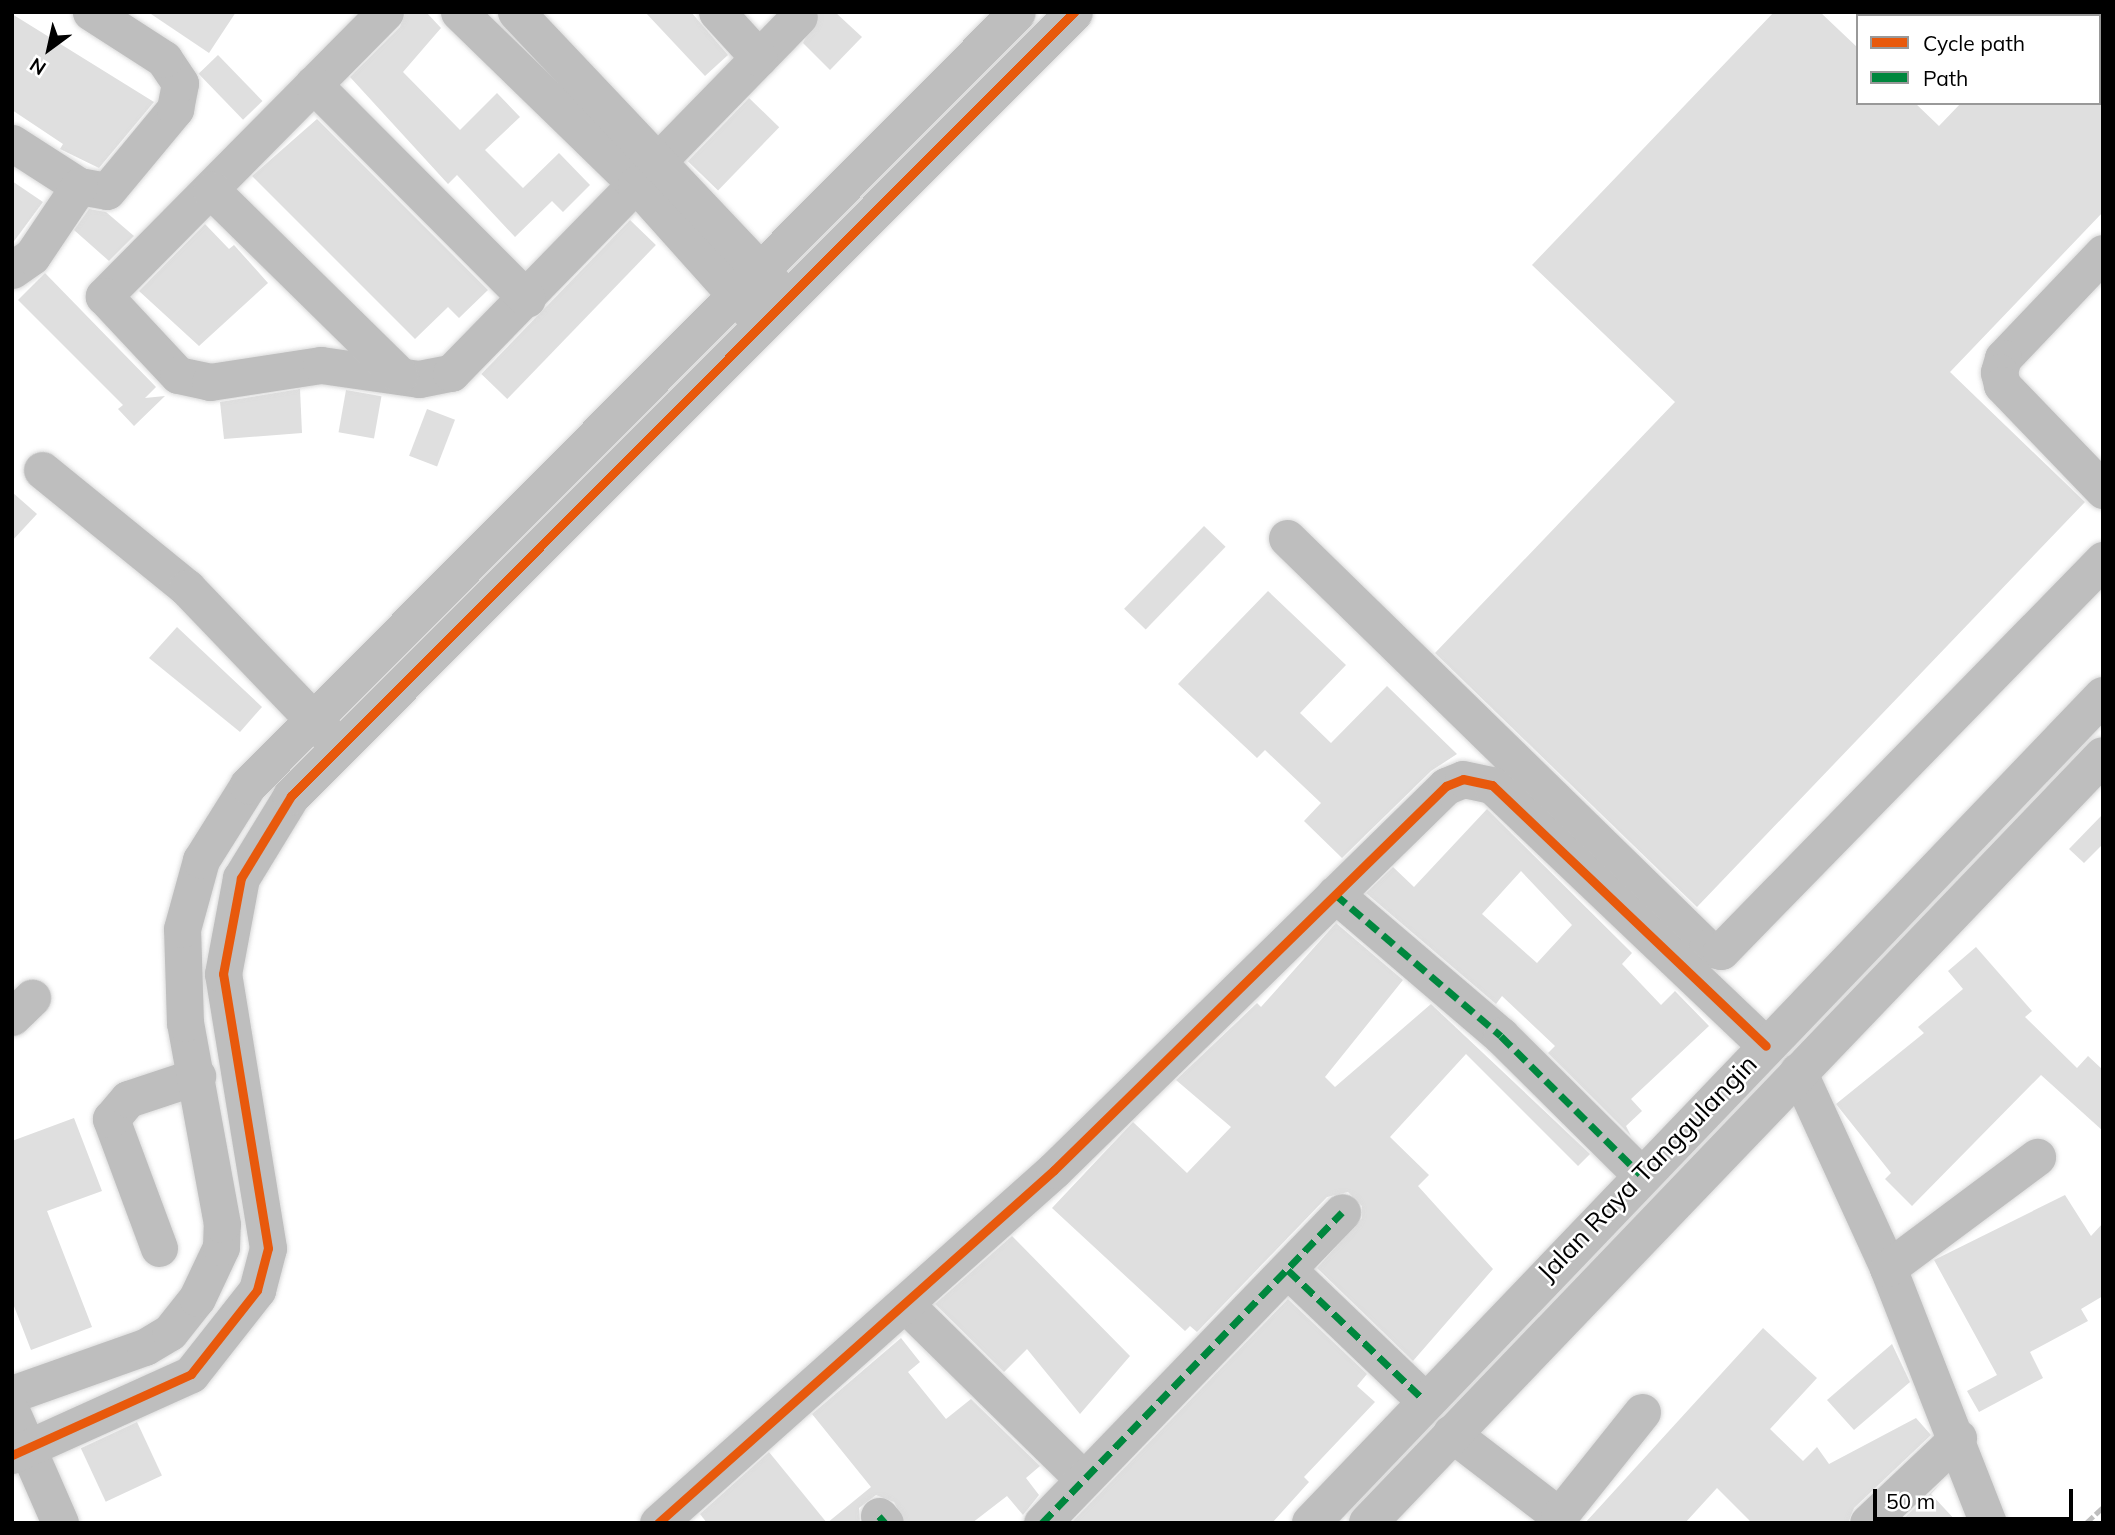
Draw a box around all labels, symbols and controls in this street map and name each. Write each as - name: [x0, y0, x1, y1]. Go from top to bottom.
- north arrow: [14, 14, 84, 84]
- legend: [1856, 14, 2101, 105]
- text: Cycle path: [1923, 30, 2025, 56]
- text: N: [25, 53, 50, 81]
- text: Path: [1923, 65, 1968, 91]
- street label: Jalan Raya Tanggulangin: [1531, 1048, 1763, 1288]
- scale bar: [1877, 1476, 2076, 1520]
- text: 50 m: [1886, 1488, 1935, 1514]

